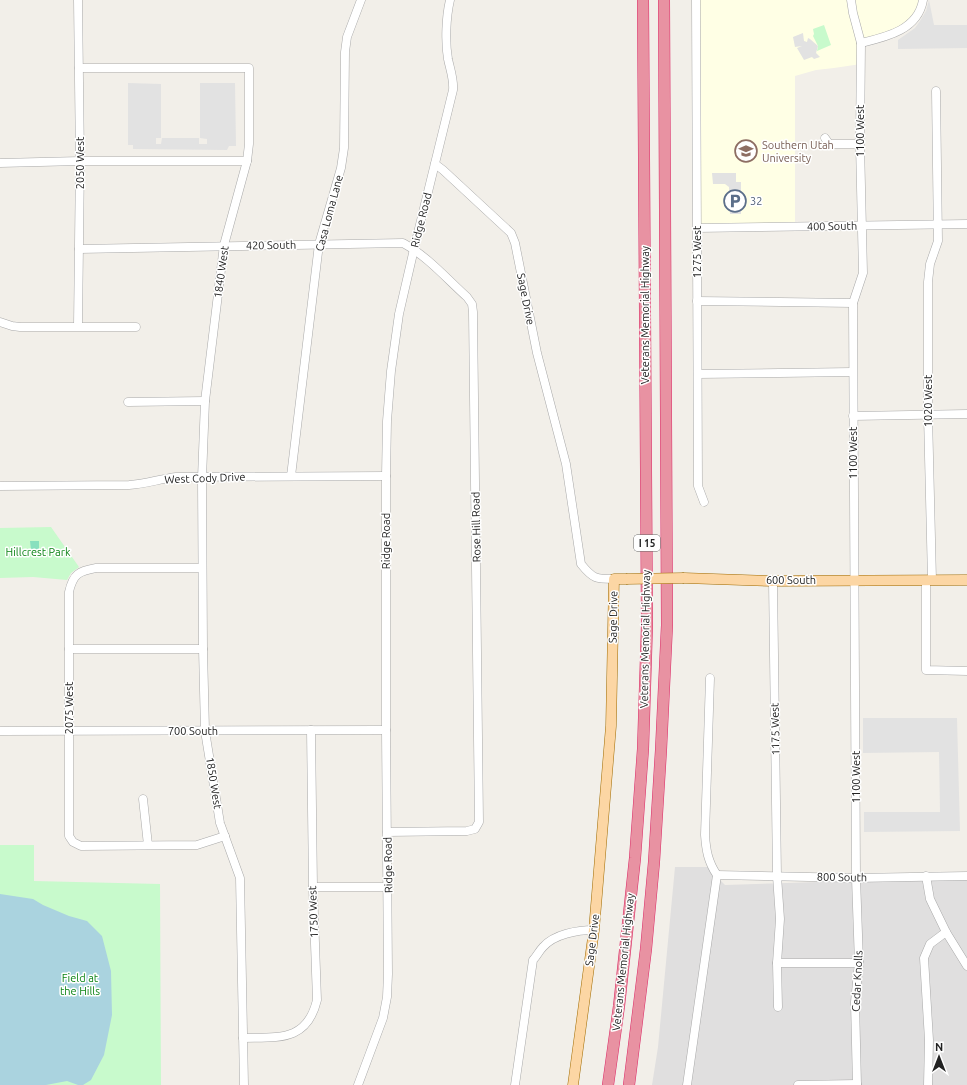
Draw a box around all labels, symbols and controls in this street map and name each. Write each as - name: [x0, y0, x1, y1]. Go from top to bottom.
- street label: 1100 West: [854, 104, 866, 157]
- street label: 2050 West: [74, 136, 86, 189]
- school or university icon: Southern Utah University: [733, 138, 759, 164]
- place label: Southern Utah University: [762, 139, 834, 164]
- street label: Casa Loma Lane: [313, 173, 345, 253]
- parking icon: 32: [722, 188, 748, 214]
- street label: Ridge Road: [408, 191, 434, 249]
- place label: 32: [750, 195, 762, 207]
- street label: 400 South: [807, 220, 857, 232]
- street label: 1275 West: [691, 225, 703, 278]
- street label: 420 South: [246, 239, 296, 251]
- street label: 1840 West: [211, 244, 231, 299]
- street label: Veterans Memorial Highway: [639, 245, 651, 384]
- street label: Sage Drive: [515, 272, 537, 326]
- street label: 1020 West: [922, 374, 934, 427]
- street label: 1100 West: [847, 426, 859, 479]
- street label: West Cody Drive: [164, 471, 246, 485]
- street label: Rose Hill Road: [469, 492, 483, 562]
- street label: Ridge Road: [380, 513, 392, 569]
- road number: I 15: [634, 535, 660, 551]
- park label: Hillcrest Park: [6, 546, 71, 558]
- street label: Veterans Memorial Highway: [638, 569, 652, 708]
- street label: 600 South: [766, 574, 816, 586]
- street label: Sage Drive: [607, 591, 619, 643]
- street label: 2075 West: [63, 681, 75, 734]
- street label: 1175 West: [769, 702, 781, 755]
- street label: 700 South: [168, 725, 218, 737]
- street label: 1100 West: [850, 750, 862, 803]
- street label: 1850 West: [204, 756, 224, 811]
- street label: Ridge Road: [382, 837, 394, 893]
- street label: 800 South: [817, 871, 867, 883]
- street label: 1750 West: [306, 885, 320, 938]
- street label: Veterans Memorial Highway: [610, 892, 636, 1031]
- street label: Sage Drive: [583, 913, 601, 967]
- street label: Cedar Knolls: [849, 950, 865, 1012]
- park label: Field at the Hills: [60, 972, 100, 997]
- north arrow: [919, 1037, 959, 1077]
- text: N: [935, 1041, 943, 1053]

